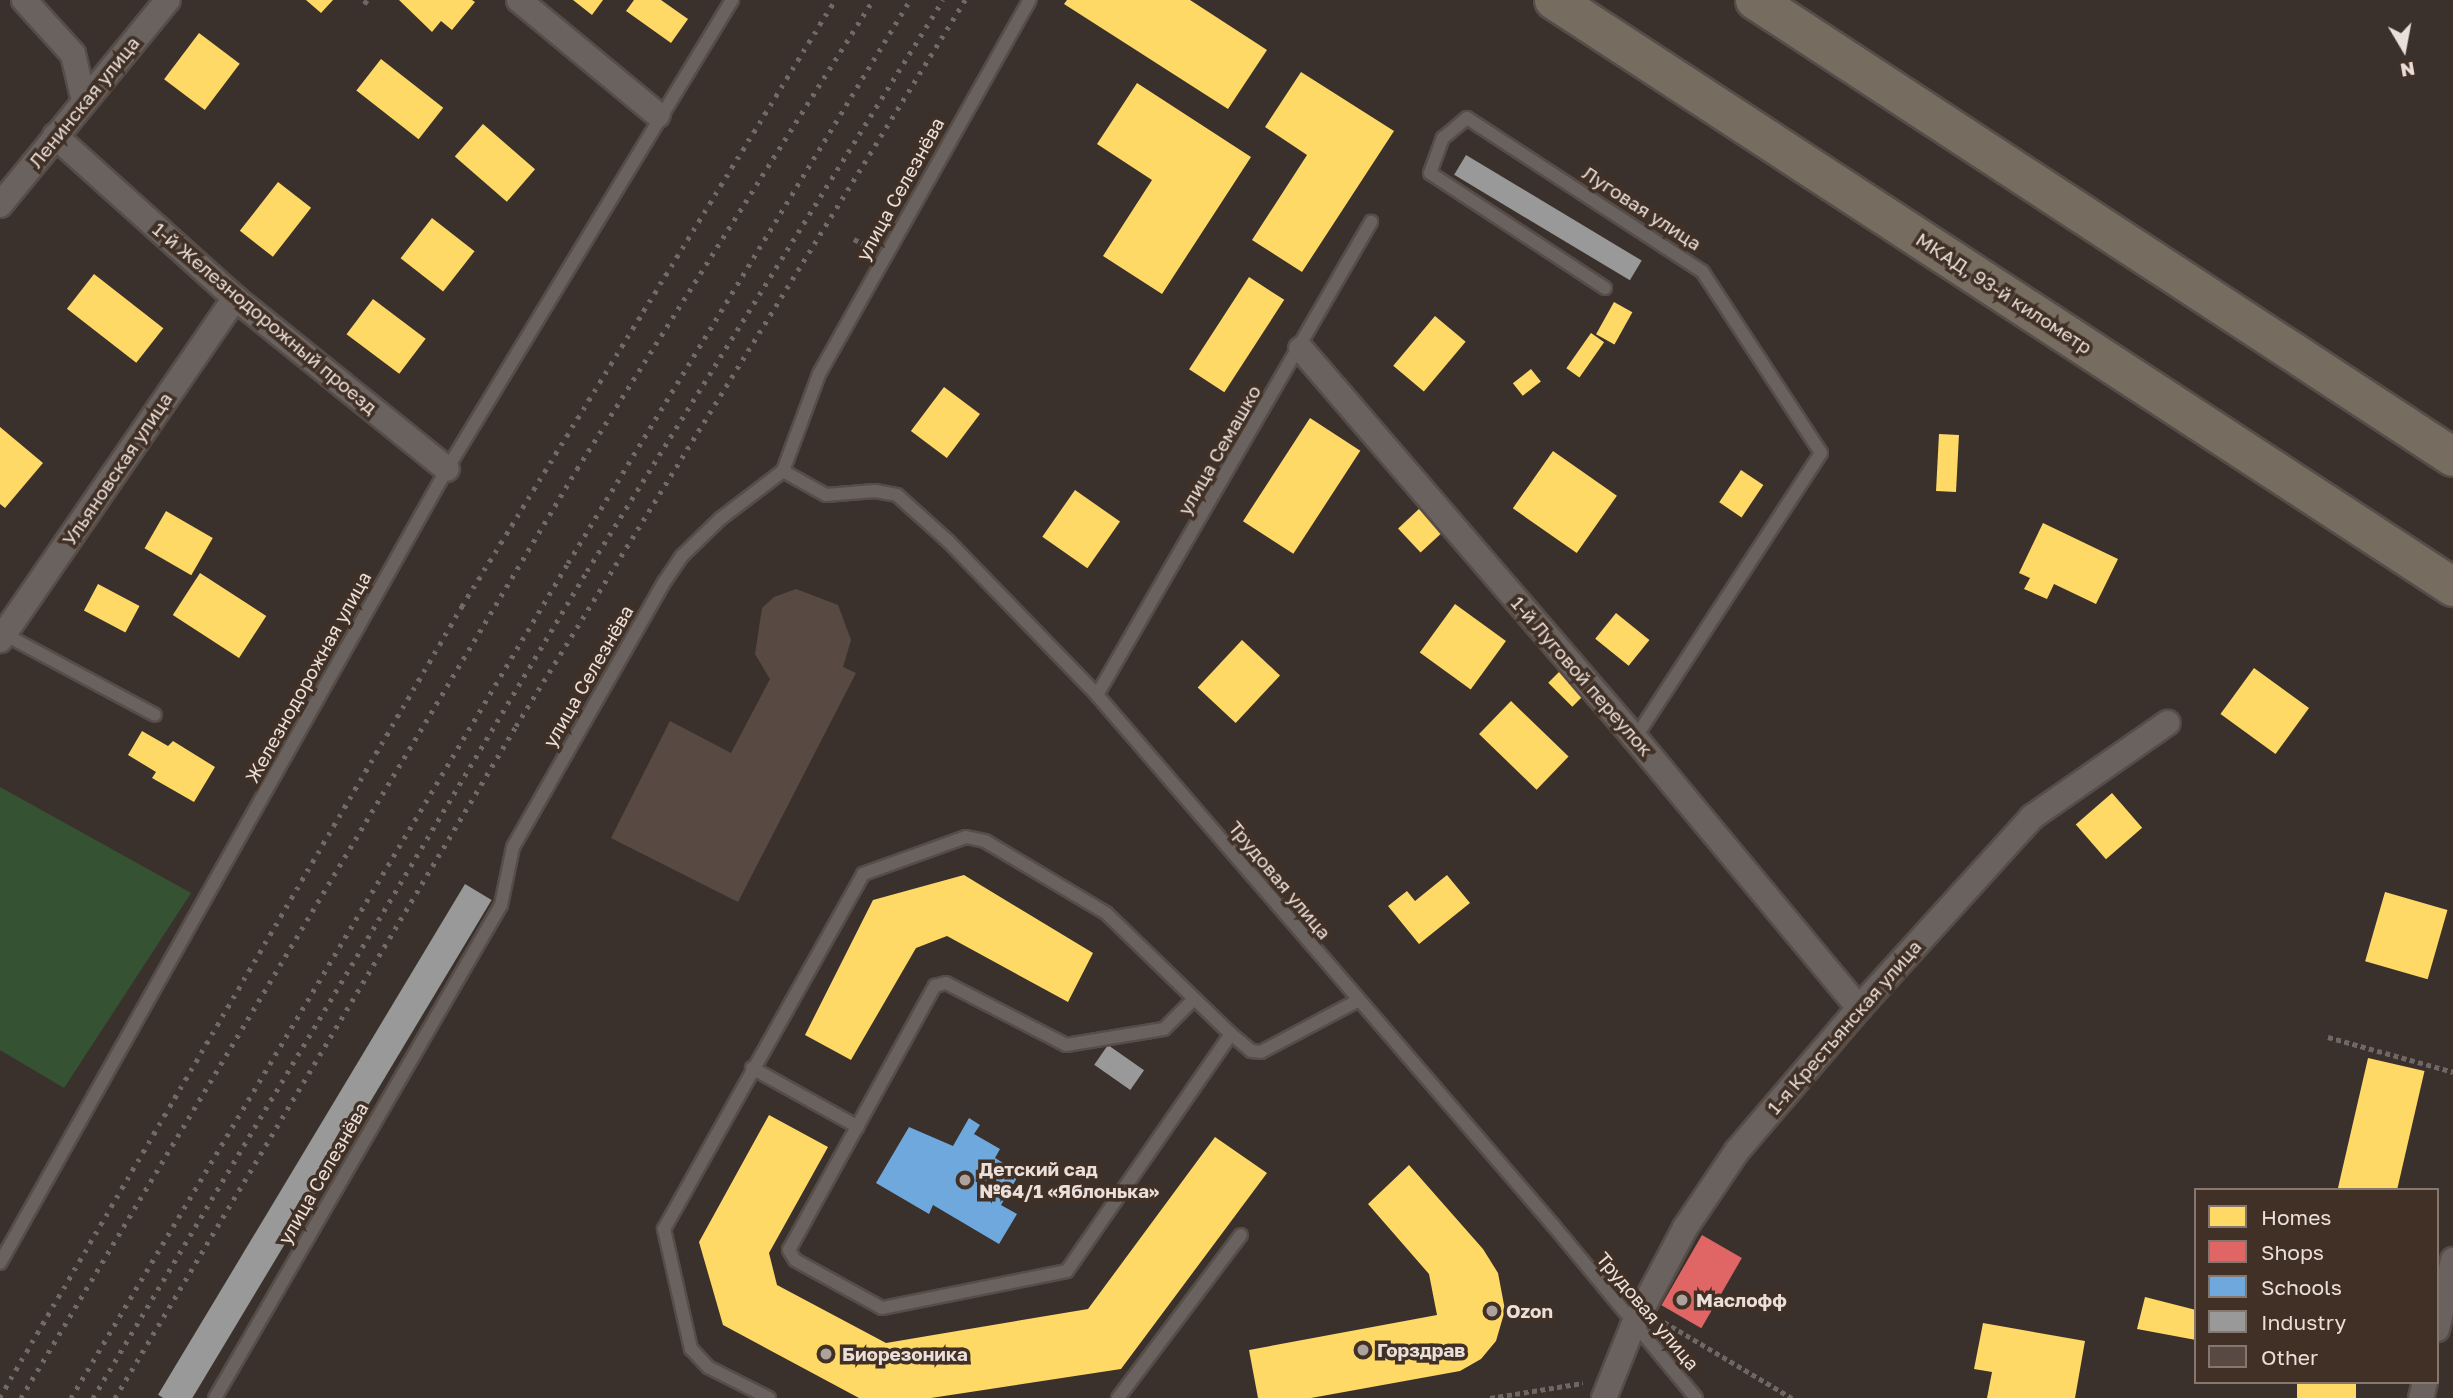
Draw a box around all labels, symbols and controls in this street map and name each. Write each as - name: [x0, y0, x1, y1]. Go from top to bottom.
- north arrow: [2369, 14, 2439, 84]
- street label: Ленинская улица: [24, 32, 144, 172]
- text: N: [2399, 58, 2417, 83]
- street label: улица Селезнёва: [851, 113, 949, 265]
- street label: Луговая улица: [1578, 161, 1706, 255]
- street label: 1-й Железнодорожный проезд: [148, 217, 382, 419]
- street label: МКАД, 93-й километр: [1912, 228, 2096, 358]
- street label: улица Семашко: [1173, 381, 1265, 519]
- street label: Ульяновская улица: [57, 388, 177, 550]
- street label: Железнодорожная улица: [240, 567, 376, 787]
- street label: 1-й Луговой переулок: [1507, 592, 1657, 760]
- street label: улица Селезнёва: [538, 601, 638, 751]
- street label: Трудовая улица: [1224, 816, 1336, 944]
- street label: 1-я Крестьянская улица: [1762, 935, 1926, 1119]
- street label: улица Селезнёва: [273, 1098, 373, 1248]
- place label: Детский сад №64/1 «Яблонька»: [979, 1158, 1159, 1202]
- marker: Детский сад №64/1 «Яблонька»: [957, 1172, 973, 1188]
- legend: [2194, 1188, 2439, 1384]
- text: Homes: [2261, 1204, 2331, 1230]
- text: Shops: [2261, 1239, 2324, 1265]
- street label: Трудовая улица: [1592, 1247, 1704, 1375]
- text: Schools: [2261, 1274, 2342, 1300]
- place label: Маслофф: [1696, 1289, 1787, 1311]
- marker: Маслофф: [1674, 1292, 1690, 1308]
- place label: Ozon: [1506, 1300, 1553, 1322]
- marker: Ozon: [1484, 1303, 1500, 1319]
- text: Industry: [2261, 1309, 2346, 1335]
- place label: Горздрав: [1377, 1339, 1465, 1361]
- marker: Горздрав: [1355, 1342, 1371, 1358]
- place label: Биорезоника: [842, 1343, 968, 1365]
- marker: Биорезоника: [816, 1344, 836, 1364]
- text: Other: [2261, 1344, 2318, 1370]

